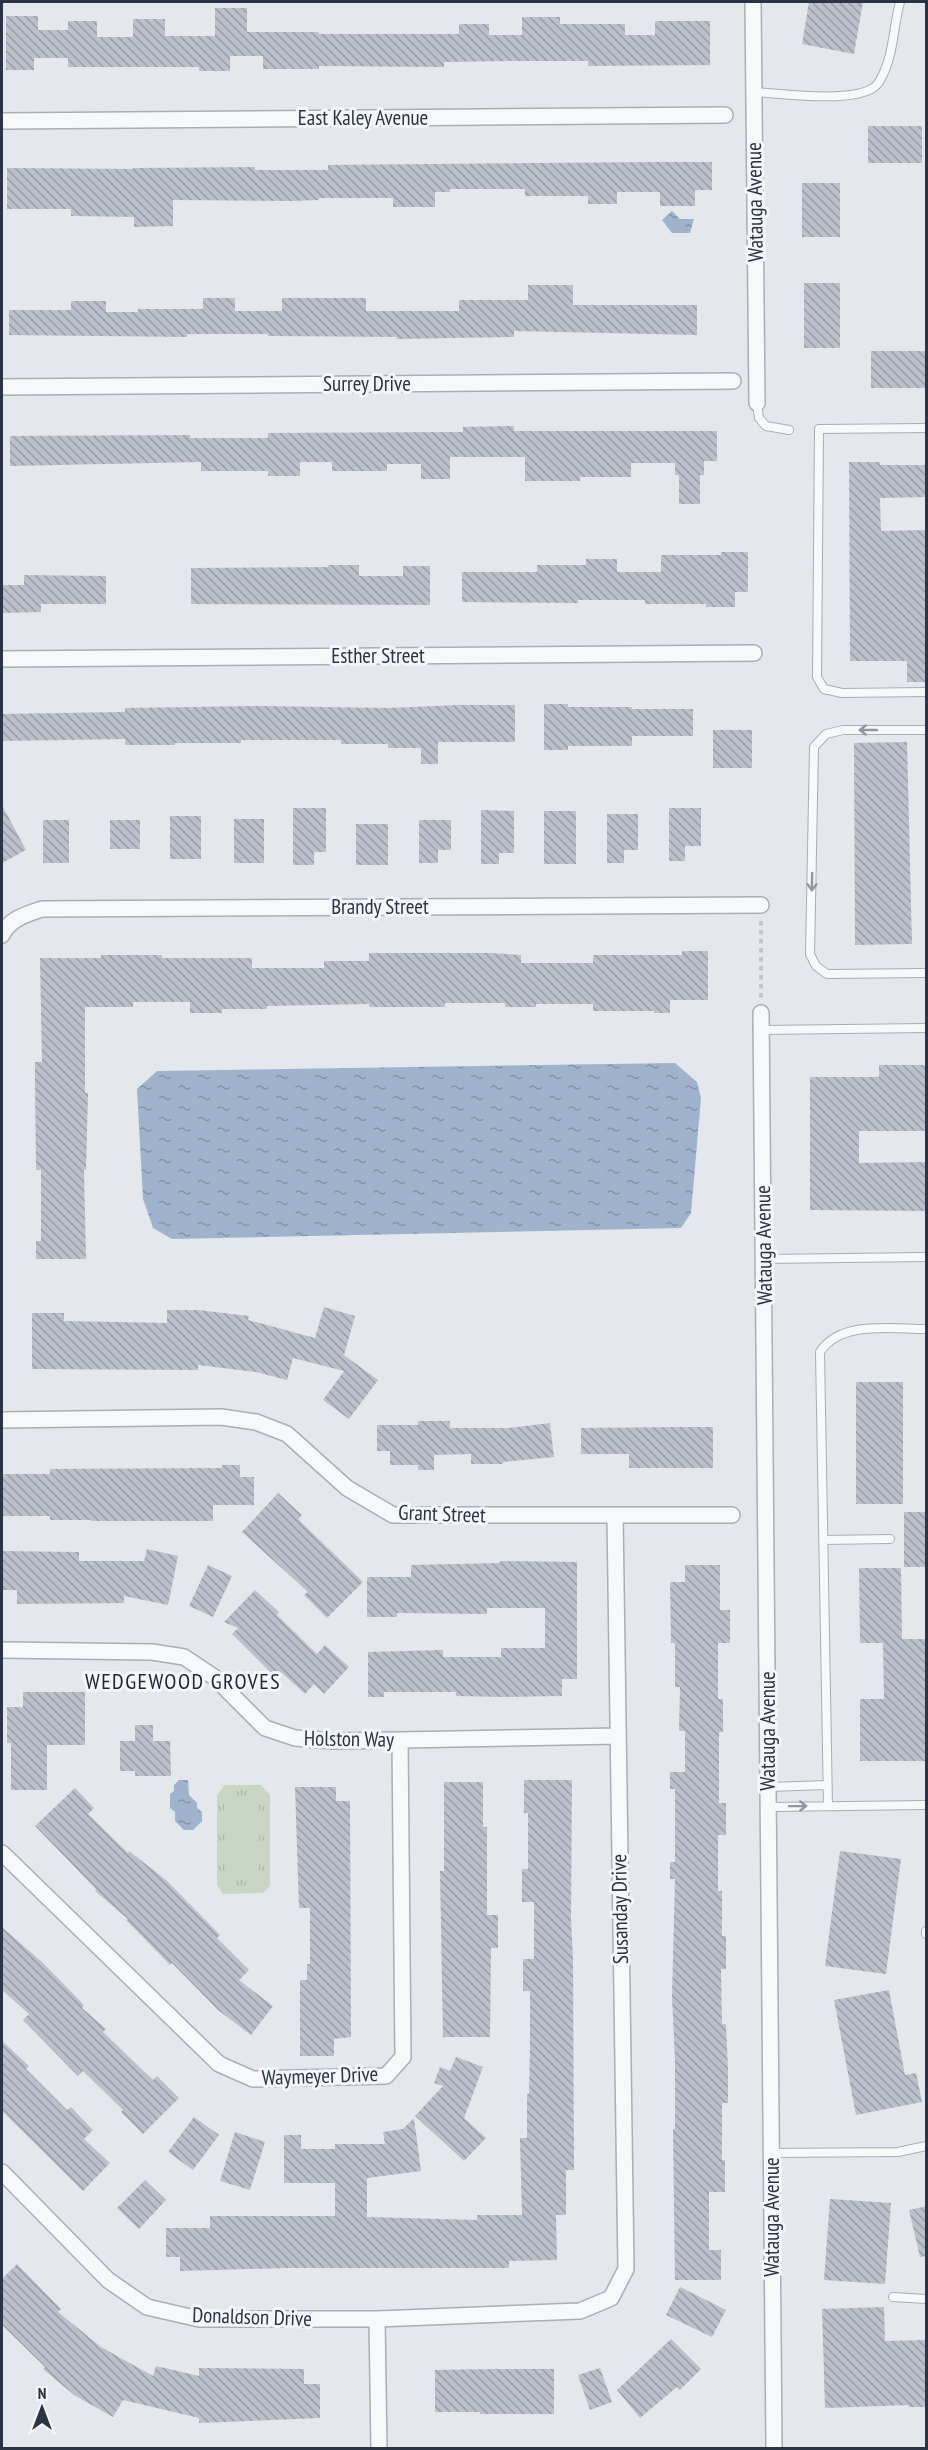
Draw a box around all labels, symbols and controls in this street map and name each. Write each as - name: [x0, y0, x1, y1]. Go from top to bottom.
- street label: East Kaley Avenue: [298, 104, 428, 131]
- street label: Watauga Avenue: [740, 142, 769, 262]
- street label: Surrey Drive: [323, 370, 411, 397]
- street label: Esther Street: [331, 642, 425, 669]
- one-way arrow: [859, 724, 879, 736]
- one-way arrow: [806, 871, 818, 891]
- street label: Brandy Street: [331, 893, 429, 920]
- street label: Watauga Avenue: [749, 1185, 778, 1305]
- street label: Grant Street: [398, 1498, 486, 1529]
- district label: WEDGEWOOD GROVES: [85, 1667, 281, 1695]
- street label: Watauga Avenue: [754, 1671, 781, 1791]
- street label: Holston Way: [304, 1724, 394, 1753]
- one-way arrow: [788, 1801, 808, 1812]
- street label: Susanday Drive: [605, 1854, 634, 1964]
- street label: Waymeyer Drive: [261, 2060, 379, 2091]
- street label: Watauga Avenue: [758, 2157, 785, 2277]
- street label: Donaldson Drive: [192, 2301, 312, 2332]
- north arrow: [12, 2378, 72, 2438]
- text: N: [38, 2383, 46, 2403]

